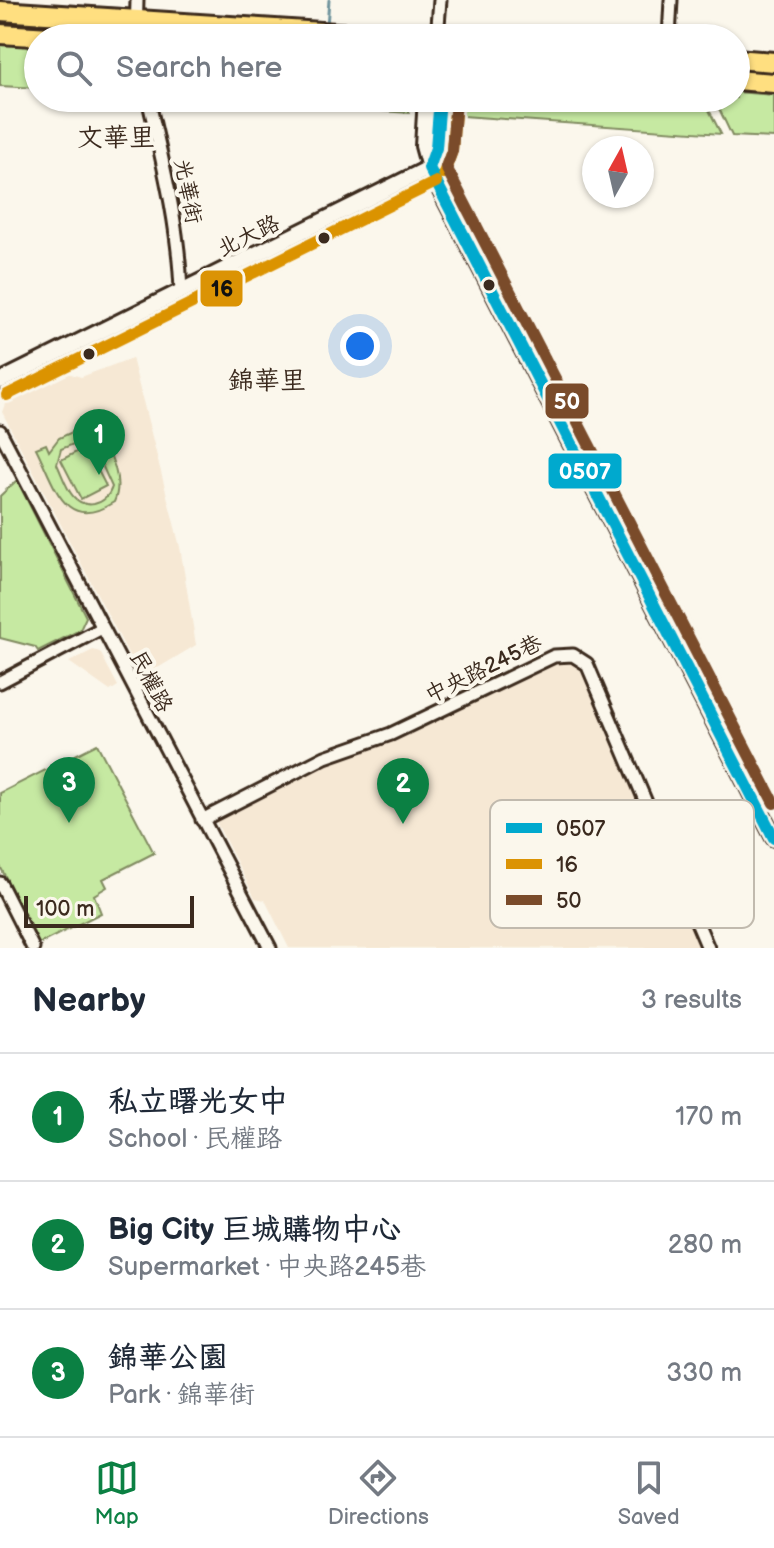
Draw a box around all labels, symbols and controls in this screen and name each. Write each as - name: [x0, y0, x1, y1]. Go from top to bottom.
- search box: [24, 24, 750, 112]
- icon: search: [52, 46, 96, 90]
- text: Search here: [116, 50, 282, 86]
- district label: 文華里: [77, 123, 155, 154]
- north arrow: [582, 136, 654, 208]
- street label: 光華街: [168, 156, 207, 226]
- street label: 北大路: [213, 210, 284, 263]
- unlabelled marker: [316, 230, 332, 246]
- line badge: 16: [199, 269, 244, 308]
- text: 16: [211, 276, 233, 303]
- unlabelled marker: [481, 277, 497, 293]
- your location: [340, 326, 380, 366]
- unlabelled marker: [81, 346, 97, 362]
- district label: 錦華里: [228, 366, 306, 397]
- line badge: 50: [544, 382, 590, 420]
- text: 50: [554, 389, 580, 416]
- pin: 1: [73, 409, 125, 475]
- line badge: 0507: [547, 452, 623, 490]
- text: 0507: [559, 459, 611, 486]
- street label: 中央路245巷: [421, 629, 547, 709]
- street label: 民權路: [123, 646, 178, 717]
- pin: 3: [43, 757, 95, 823]
- pin: 2: [377, 758, 429, 824]
- legend: [490, 800, 754, 928]
- text: 0507: [556, 816, 605, 843]
- text: 16: [556, 852, 578, 879]
- text: 50: [556, 888, 582, 915]
- scale bar: [24, 892, 194, 928]
- text: 100 m: [36, 896, 95, 923]
- text: Nearby: [32, 980, 146, 1021]
- text: 3 results: [641, 985, 742, 1016]
- text: 私立曙光女中: [108, 1084, 288, 1120]
- text: 1: [53, 1102, 63, 1133]
- text: 170 m: [675, 1102, 742, 1133]
- text: School · 民權路: [108, 1124, 282, 1155]
- text: Big City 巨城購物中心: [108, 1212, 401, 1248]
- text: 2: [50, 1230, 66, 1261]
- text: 280 m: [668, 1230, 742, 1261]
- text: Supermarket · 中央路245巷: [108, 1252, 426, 1283]
- text: 錦華公園: [108, 1340, 228, 1376]
- text: 3: [50, 1358, 66, 1389]
- text: 330 m: [666, 1358, 742, 1389]
- text: Park · 錦華街: [108, 1380, 255, 1411]
- tab: Map: [94, 1456, 139, 1531]
- tab: Directions: [328, 1456, 429, 1531]
- tab: Saved: [618, 1456, 680, 1531]

